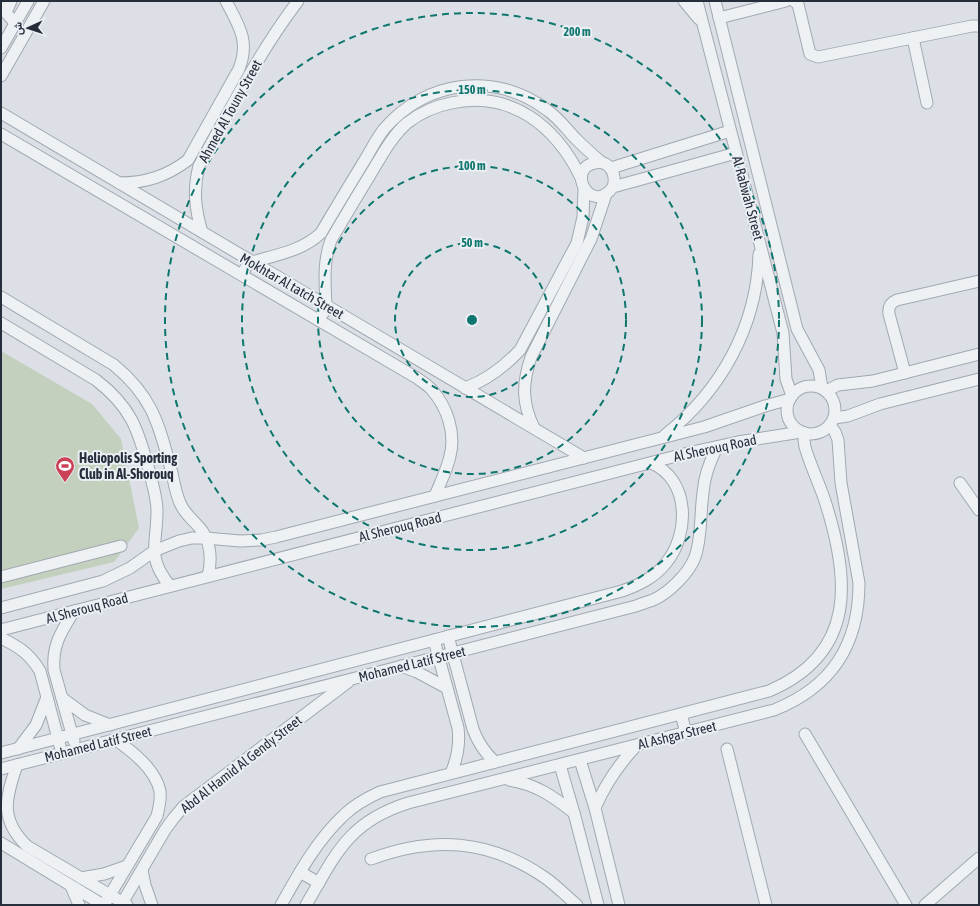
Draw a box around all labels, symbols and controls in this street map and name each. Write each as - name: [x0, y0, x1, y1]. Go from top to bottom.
- north arrow: [8, 8, 48, 48]
- text: ش: [12, 22, 25, 35]
- text: 200 m: [563, 25, 591, 39]
- street label: Ahmed Al Touny Street: [195, 57, 265, 165]
- text: 150 m: [458, 83, 486, 97]
- street label: Al Rabwah Street: [729, 154, 767, 242]
- text: 100 m: [458, 159, 486, 173]
- text: 50 m: [461, 236, 483, 250]
- street label: Mokhtar Al tatch Street: [237, 250, 347, 322]
- centre of rings: [465, 313, 479, 327]
- street label: Al Sherouq Road: [672, 431, 758, 465]
- place label: Heliopolis Sporting Club in Al-Shorouq: [79, 450, 178, 482]
- sports icon: Heliopolis Sporting Club in Al-Shorouq: [54, 455, 76, 483]
- street label: Al Sherouq Road: [357, 509, 443, 545]
- street label: Al Sherouq Road: [44, 589, 130, 627]
- street label: Mohamed Latif Street: [357, 643, 467, 685]
- street label: Abd Al Hamid Al Gendy Street: [177, 712, 305, 816]
- street label: Al Ashgar Street: [636, 718, 718, 752]
- street label: Mohamed Latif Street: [43, 723, 153, 765]

